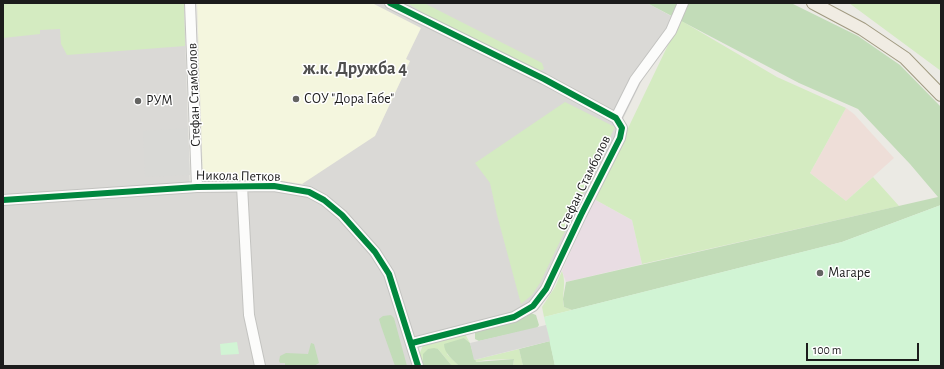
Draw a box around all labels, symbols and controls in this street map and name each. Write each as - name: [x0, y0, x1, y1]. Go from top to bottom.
- street label: Стефан Стамболов: [184, 43, 204, 147]
- district label: ж.к. Дружба 4: [303, 58, 407, 80]
- place label: СОУ "Дора Габе": [304, 91, 394, 107]
- place label: РУМ: [146, 93, 173, 109]
- marker: СОУ "Дора Габе": [291, 94, 301, 104]
- marker: РУМ: [133, 96, 143, 106]
- street label: Стефан Стамболов: [554, 133, 614, 233]
- street label: Никола Петков: [195, 167, 281, 185]
- place label: Магаре: [828, 265, 870, 281]
- marker: Магаре: [815, 268, 825, 278]
- scale bar: [808, 335, 921, 361]
- text: 100 m: [813, 344, 841, 356]

